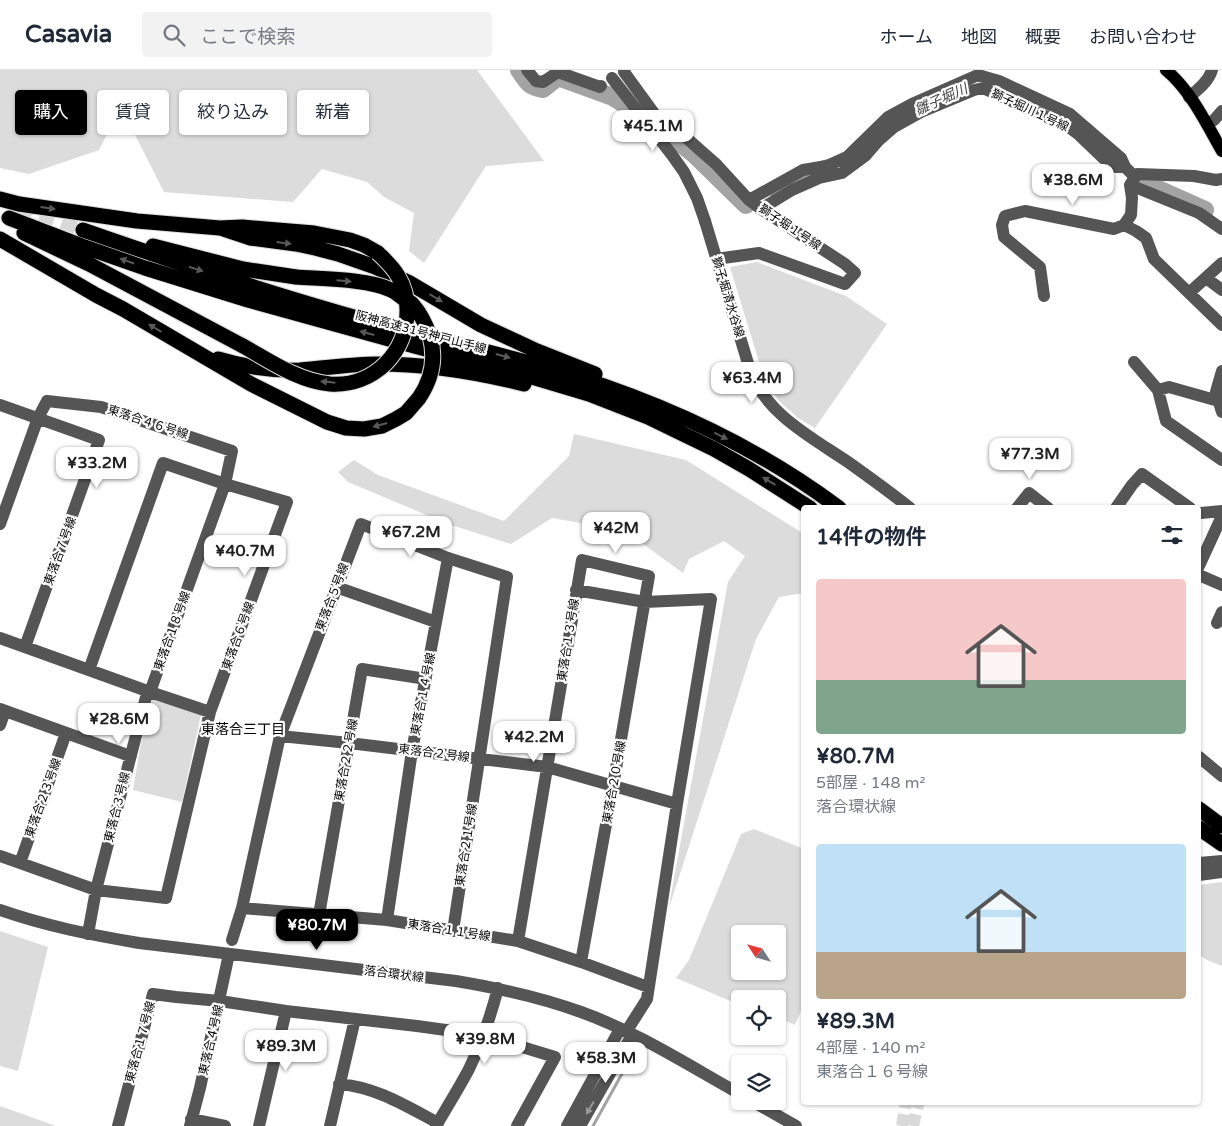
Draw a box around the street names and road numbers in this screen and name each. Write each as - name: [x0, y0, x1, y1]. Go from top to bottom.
- street label: 獅子堀川１号線: [989, 86, 1071, 134]
- street label: 獅子堀１号線: [756, 201, 824, 253]
- street label: 獅子堀清水谷線: [709, 255, 747, 339]
- street label: 阪神高速31号神戸山手線: [354, 308, 488, 356]
- street label: 東落合４６号線: [106, 402, 190, 442]
- street label: 東落合７号線: [41, 515, 79, 587]
- street label: 東落合５号線: [313, 561, 351, 633]
- street label: 東落合１８号線: [151, 589, 193, 673]
- street label: 東落合１３号線: [555, 597, 581, 683]
- street label: 東落合６号線: [219, 600, 257, 672]
- street label: 東落合１４号線: [408, 651, 438, 737]
- street label: 東落合２２号線: [332, 717, 360, 803]
- street label: 東落合２０号線: [600, 739, 628, 825]
- street label: 東落合２号線: [397, 742, 471, 764]
- street label: 東落合２３号線: [22, 756, 64, 840]
- street label: 東落合３号線: [101, 770, 133, 844]
- street label: 東落合２１号線: [453, 802, 479, 888]
- street label: 東落合１１号線: [406, 917, 492, 943]
- street label: 落合環状線: [363, 963, 425, 985]
- street label: 東落合１７号線: [122, 1000, 158, 1084]
- street label: 東落合４号線: [196, 1003, 226, 1077]

